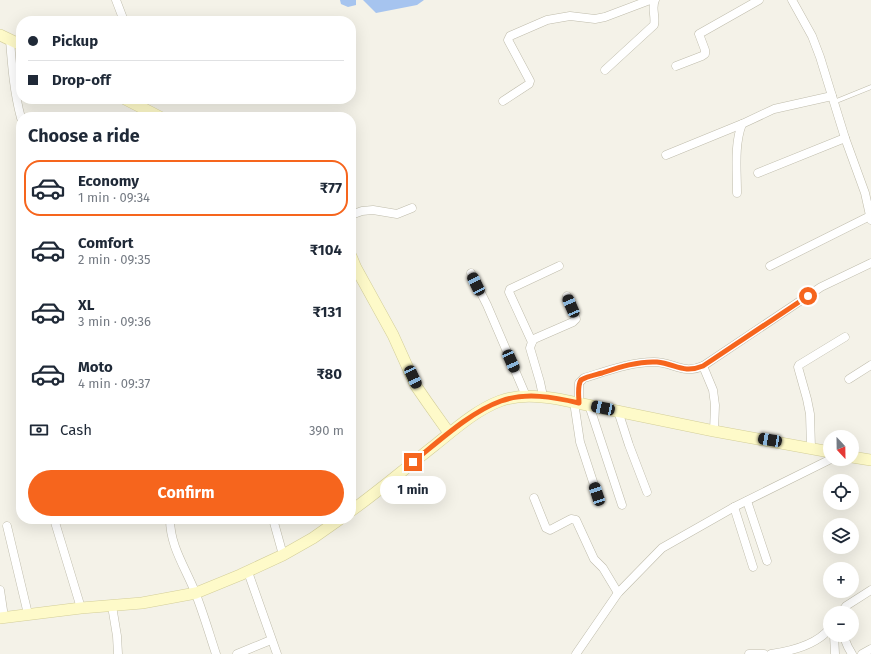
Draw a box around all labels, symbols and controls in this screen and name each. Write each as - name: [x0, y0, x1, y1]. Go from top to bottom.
- text: Pickup: [52, 32, 98, 50]
- text: Drop-off: [52, 71, 111, 89]
- text: Choose a ride: [28, 125, 140, 147]
- icon: car: [30, 170, 66, 206]
- text: Economy: [78, 172, 139, 190]
- text: ₹77: [320, 179, 342, 197]
- text: 1 min · 09:34: [78, 190, 150, 205]
- icon: car: [30, 232, 66, 268]
- text: Comfort: [78, 234, 134, 252]
- text: ₹104: [310, 241, 342, 259]
- text: 2 min · 09:35: [78, 252, 151, 267]
- car: [465, 271, 487, 297]
- route start: [799, 287, 817, 305]
- car: [561, 293, 581, 319]
- icon: car: [30, 294, 66, 330]
- text: XL: [78, 296, 94, 314]
- text: ₹131: [312, 303, 342, 321]
- text: 3 min · 09:36: [78, 314, 151, 329]
- car: [501, 348, 521, 374]
- icon: car: [30, 356, 66, 392]
- text: Moto: [78, 358, 113, 376]
- car: [402, 364, 424, 390]
- text: ₹80: [317, 365, 342, 383]
- text: 4 min · 09:37: [78, 376, 150, 391]
- car: [590, 400, 616, 416]
- icon: cash: [28, 419, 50, 441]
- text: Cash: [60, 421, 92, 439]
- text: 390 m: [309, 423, 344, 438]
- north arrow: [823, 430, 859, 466]
- map controls: [823, 430, 859, 642]
- car: [757, 432, 783, 448]
- route end: [404, 453, 422, 471]
- button: Confirm: [28, 470, 344, 516]
- button: locate: [823, 474, 859, 510]
- callout: 1 min: [380, 476, 446, 504]
- car: [588, 481, 606, 507]
- text: 1 min: [397, 482, 429, 497]
- button: layers: [823, 518, 859, 554]
- button: +: [823, 562, 859, 598]
- button: −: [823, 606, 859, 642]

